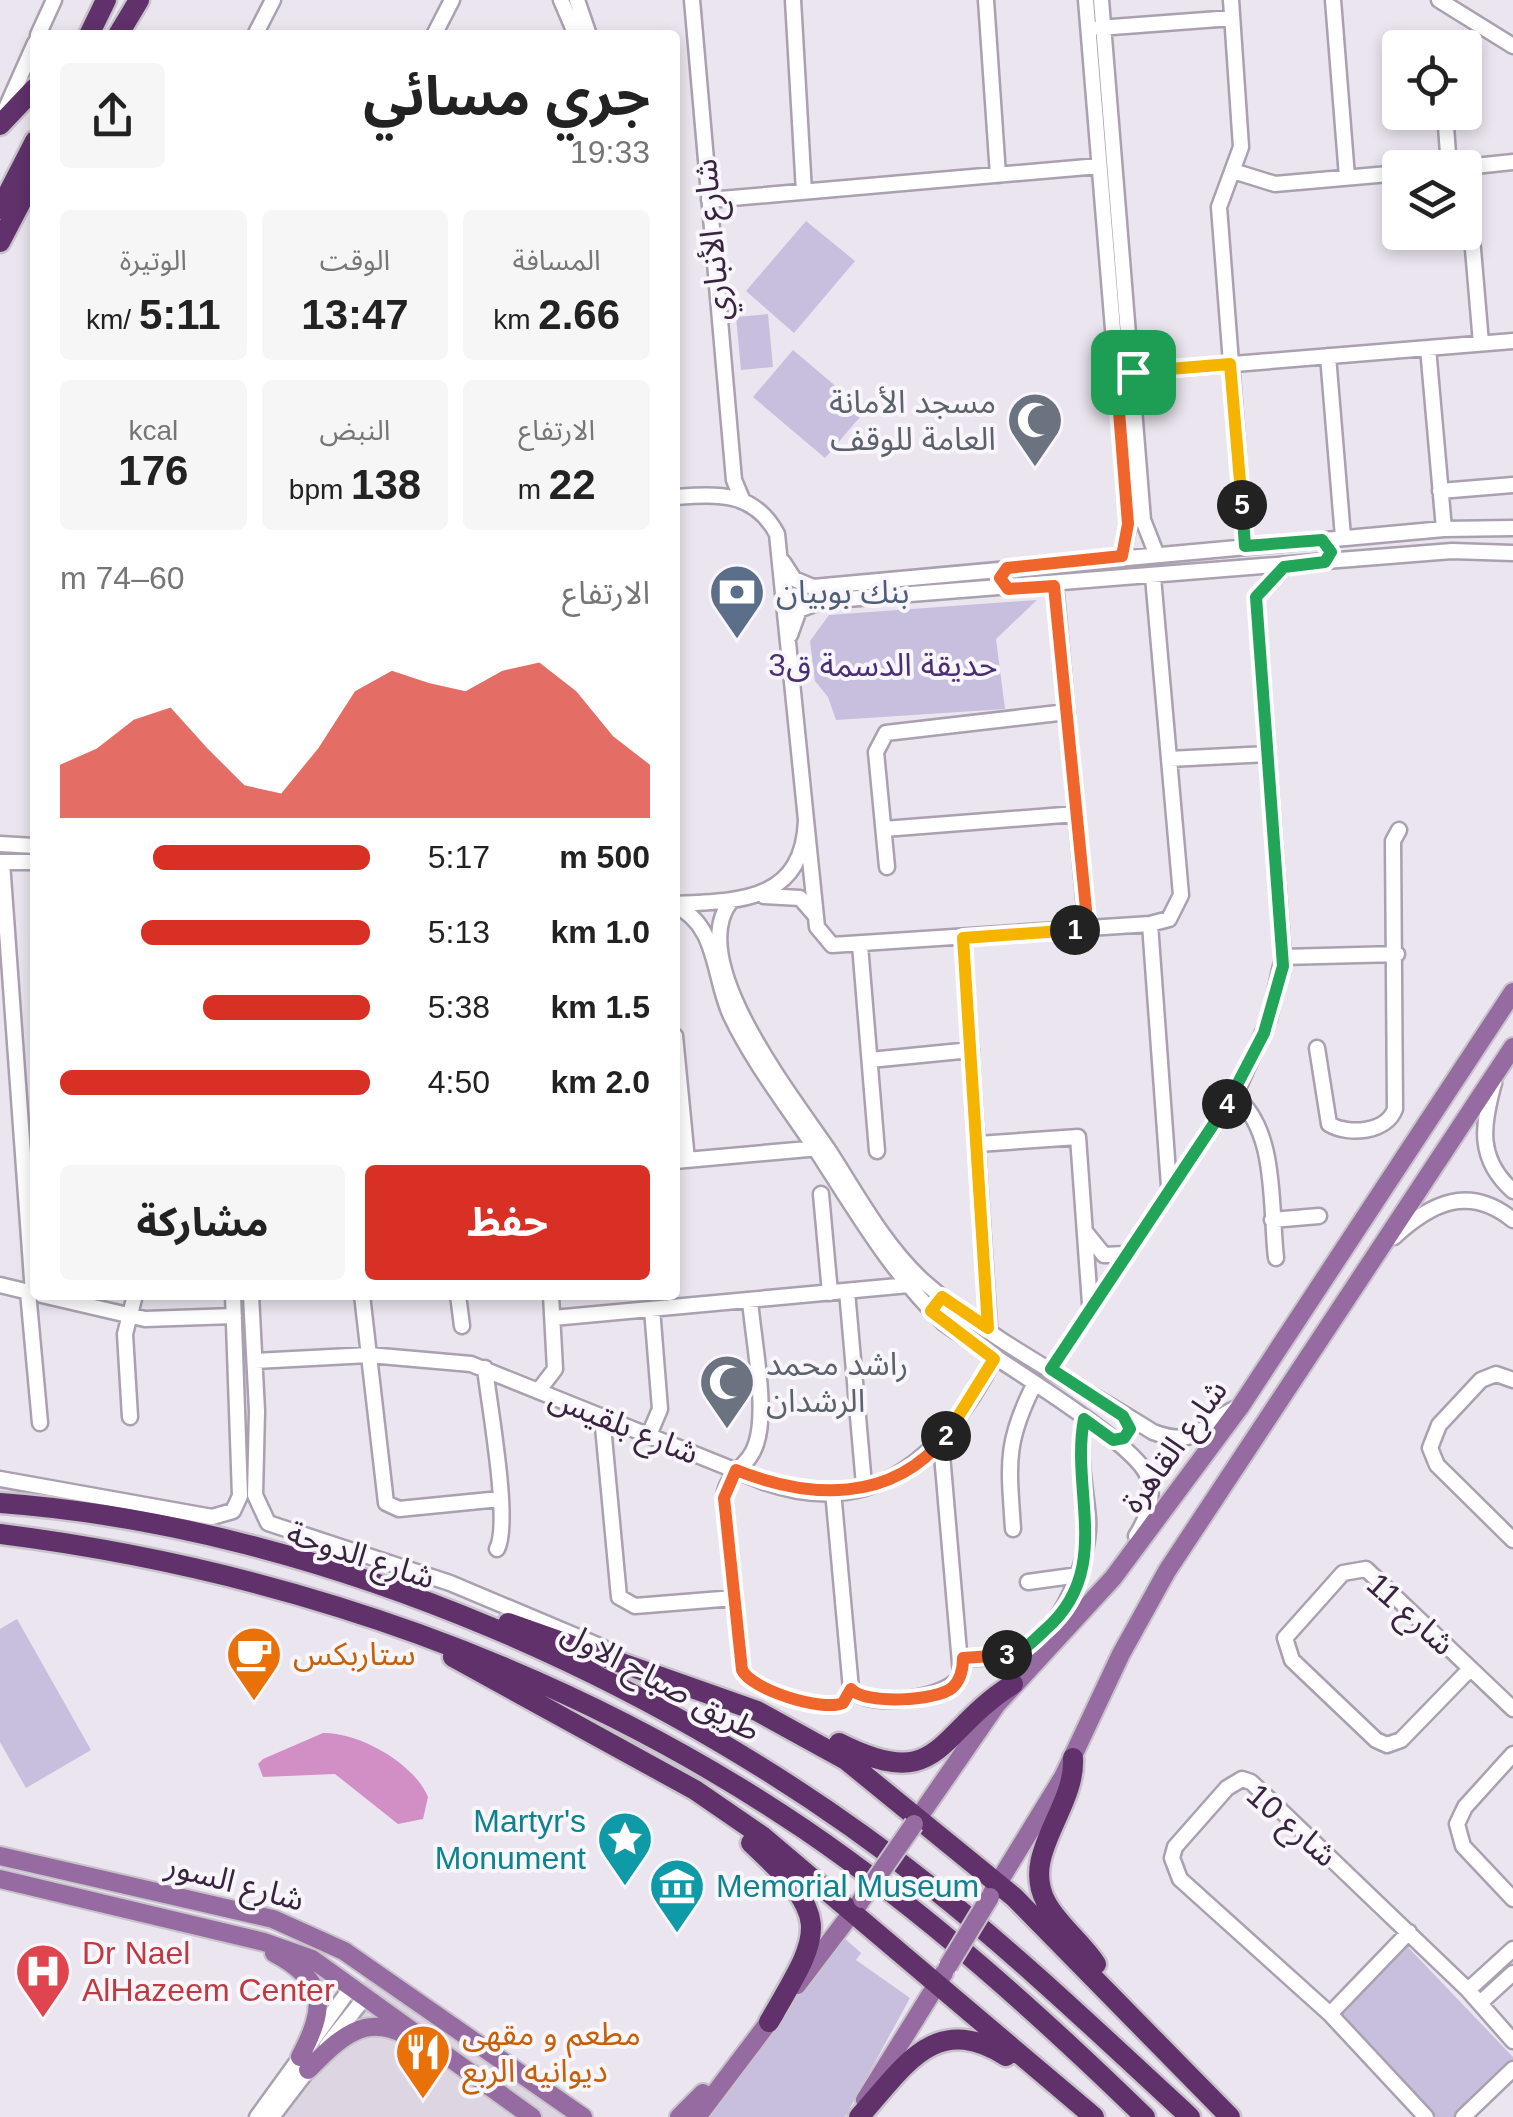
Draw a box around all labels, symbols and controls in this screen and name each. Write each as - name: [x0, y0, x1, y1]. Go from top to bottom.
- map controls: [1382, 30, 1482, 250]
- button: locate: [1382, 30, 1482, 130]
- button: share: [60, 63, 165, 168]
- text: جري مسائي: [363, 65, 650, 127]
- text: 19:33: [570, 134, 650, 170]
- button: layers: [1382, 150, 1482, 250]
- street label: شارع الأنباري: [687, 157, 743, 322]
- text: الوتيرة: [120, 245, 187, 276]
- text: الوقت: [320, 245, 390, 276]
- text: المسافة: [513, 245, 601, 276]
- text: 5:11: [139, 291, 221, 338]
- text: 13:47: [301, 291, 409, 338]
- text: 2.66: [538, 291, 620, 338]
- text: /km: [86, 304, 139, 335]
- text: km: [493, 304, 538, 335]
- pin: [1091, 330, 1176, 415]
- icon: arrive: [1106, 345, 1161, 400]
- place label: مسجد الأمانة العامة للوقف: [829, 384, 996, 458]
- mosque icon: مسجد الأمانة العامة للوقف: [1005, 390, 1065, 469]
- text: kcal: [128, 415, 178, 446]
- text: النبض: [320, 415, 391, 446]
- text: الارتفاع: [518, 415, 595, 446]
- text: 176: [118, 447, 188, 494]
- text: 138: [351, 461, 421, 508]
- text: 22: [549, 461, 596, 508]
- text: bpm: [289, 474, 351, 505]
- text: m: [518, 474, 549, 505]
- pin: 5: [1217, 480, 1267, 530]
- text: 5: [1234, 489, 1250, 520]
- text: 60–74 m: [60, 560, 185, 596]
- bank icon: بنك بوبيان: [707, 562, 767, 641]
- place label: بنك بوبيان: [776, 574, 909, 611]
- text: الارتفاع: [562, 575, 650, 611]
- park label: حديقة الدسمة ق3: [768, 647, 998, 683]
- text: 5:17: [428, 839, 490, 875]
- text: 500 m: [559, 839, 650, 875]
- pin: 1: [1050, 905, 1100, 955]
- text: 5:13: [428, 914, 490, 950]
- text: 1.0 km: [550, 914, 650, 950]
- text: 1: [1067, 914, 1083, 945]
- text: 5:38: [428, 989, 490, 1025]
- text: 1.5 km: [550, 989, 650, 1025]
- text: 4:50: [428, 1064, 490, 1100]
- text: 2.0 km: [550, 1064, 650, 1100]
- pin: 4: [1202, 1079, 1252, 1129]
- text: 4: [1219, 1088, 1235, 1119]
- button: مشاركة: [60, 1165, 345, 1280]
- button: حفظ: [365, 1165, 650, 1280]
- place label: راشد محمد الرشدان: [766, 1346, 908, 1420]
- mosque icon: راشد محمد الرشدان: [697, 1352, 757, 1431]
- street label: شارع القاهرة: [1114, 1373, 1239, 1523]
- street label: شارع بلقيس: [542, 1379, 704, 1477]
- pin: 2: [921, 1411, 971, 1461]
- text: 2: [938, 1420, 954, 1451]
- street label: شارع الدوحة: [281, 1514, 439, 1601]
- street label: شارع 11: [1356, 1566, 1462, 1667]
- street label: طريق صباح الاول: [553, 1614, 766, 1754]
- cafe icon: ستاربكس: [224, 1624, 284, 1703]
- pin: 3: [982, 1630, 1032, 1680]
- place label: ستاربكس: [293, 1636, 416, 1673]
- text: 3: [999, 1639, 1015, 1670]
- street label: شارع 10: [1236, 1776, 1344, 1878]
- place label: Martyr's Monument: [435, 1803, 586, 1876]
- place icon: Martyr's Monument: [595, 1809, 655, 1888]
- street label: شارع السور: [160, 1846, 308, 1923]
- museum icon: Memorial Museum: [647, 1856, 707, 1935]
- place label: Memorial Museum: [716, 1868, 979, 1904]
- place label: Dr Nael AlHazeem Center: [82, 1935, 335, 2008]
- hospital icon: Dr Nael AlHazeem Center: [13, 1941, 73, 2020]
- place label: مطعم و مقهى ديوانيه الربع: [462, 2016, 641, 2095]
- restaurant icon: مطعم و مقهى ديوانيه الربع: [393, 2022, 453, 2101]

